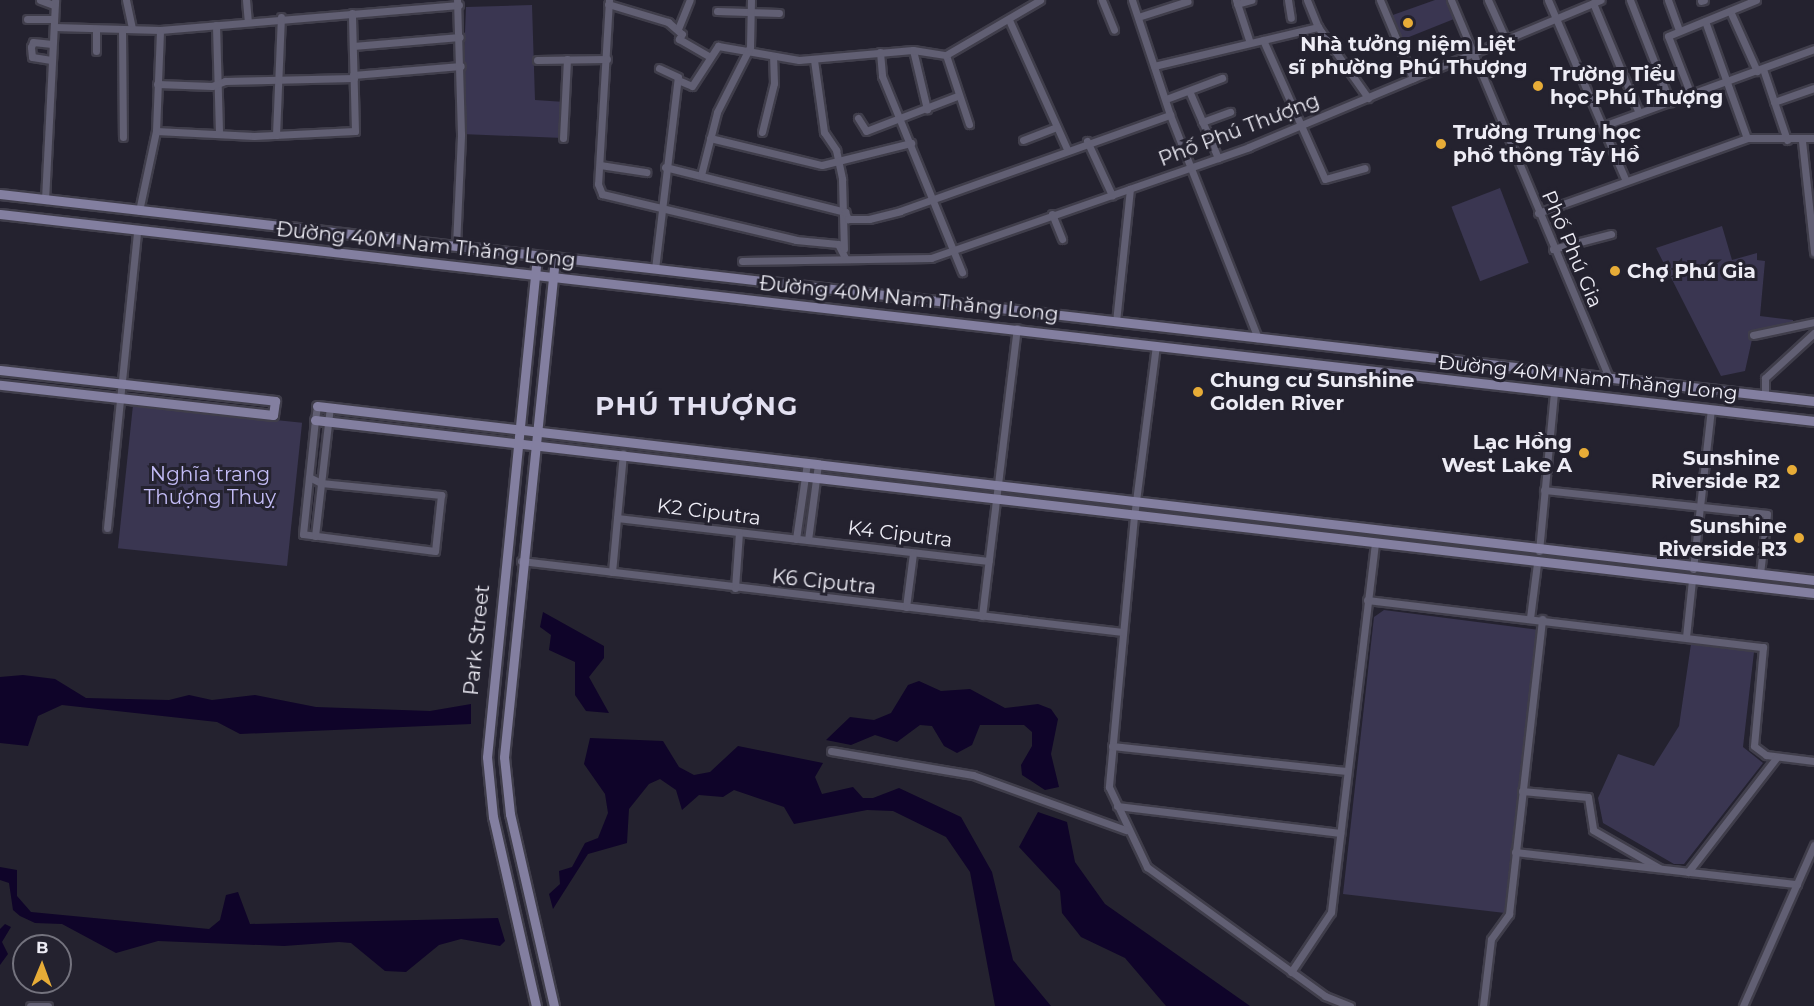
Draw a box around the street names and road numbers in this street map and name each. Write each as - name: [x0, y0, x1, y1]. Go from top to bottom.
- street label: Phố Phú Thượng: [1155, 88, 1323, 172]
- street label: Phố Phú Gia: [1537, 187, 1607, 311]
- street label: Đường 40M Nam Thăng Long: [275, 217, 577, 273]
- street label: Đường 40M Nam Thăng Long: [758, 271, 1060, 327]
- street label: Đường 40M Nam Thăng Long: [1437, 350, 1739, 406]
- street label: K2 Ciputra: [656, 494, 762, 530]
- street label: K4 Ciputra: [846, 516, 954, 552]
- street label: K6 Ciputra: [771, 565, 877, 599]
- street label: Park Street: [459, 583, 495, 697]

